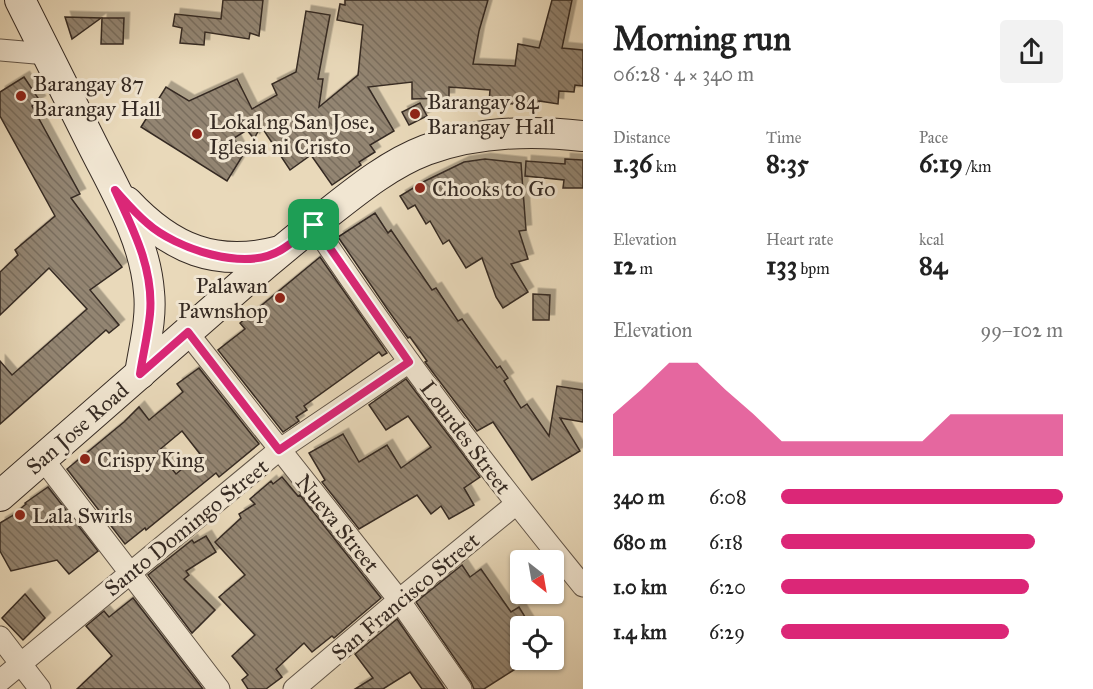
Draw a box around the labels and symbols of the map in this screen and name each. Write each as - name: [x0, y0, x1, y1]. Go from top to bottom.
- place label: Barangay 87 Barangay Hall: [33, 70, 161, 122]
- place label: Barangay 84 Barangay Hall: [427, 88, 555, 140]
- marker: Barangay 87 Barangay Hall: [14, 89, 28, 103]
- marker: Barangay 84 Barangay Hall: [408, 107, 422, 121]
- place label: Lokal ng San Jose, Iglesia ni Cristo: [209, 108, 375, 160]
- marker: Lokal ng San Jose, Iglesia ni Cristo: [190, 127, 204, 141]
- place label: Chooks to Go: [432, 175, 556, 202]
- marker: Chooks to Go: [413, 181, 427, 195]
- pin: [288, 199, 339, 250]
- place label: Palawan Pawnshop: [178, 272, 268, 324]
- marker: Palawan Pawnshop: [273, 291, 287, 305]
- street label: Lourdes Street: [414, 375, 517, 500]
- street label: San Jose Road: [21, 376, 134, 480]
- place label: Crispy King: [97, 446, 205, 473]
- marker: Crispy King: [78, 452, 92, 466]
- street label: Santo Domingo Street: [99, 453, 274, 602]
- street label: Nueva Street: [290, 469, 385, 578]
- place label: Lala Swirls: [32, 502, 133, 529]
- marker: Lala Swirls: [13, 508, 27, 522]
- street label: San Francisco Street: [326, 526, 485, 666]
- north arrow: [510, 550, 564, 604]

